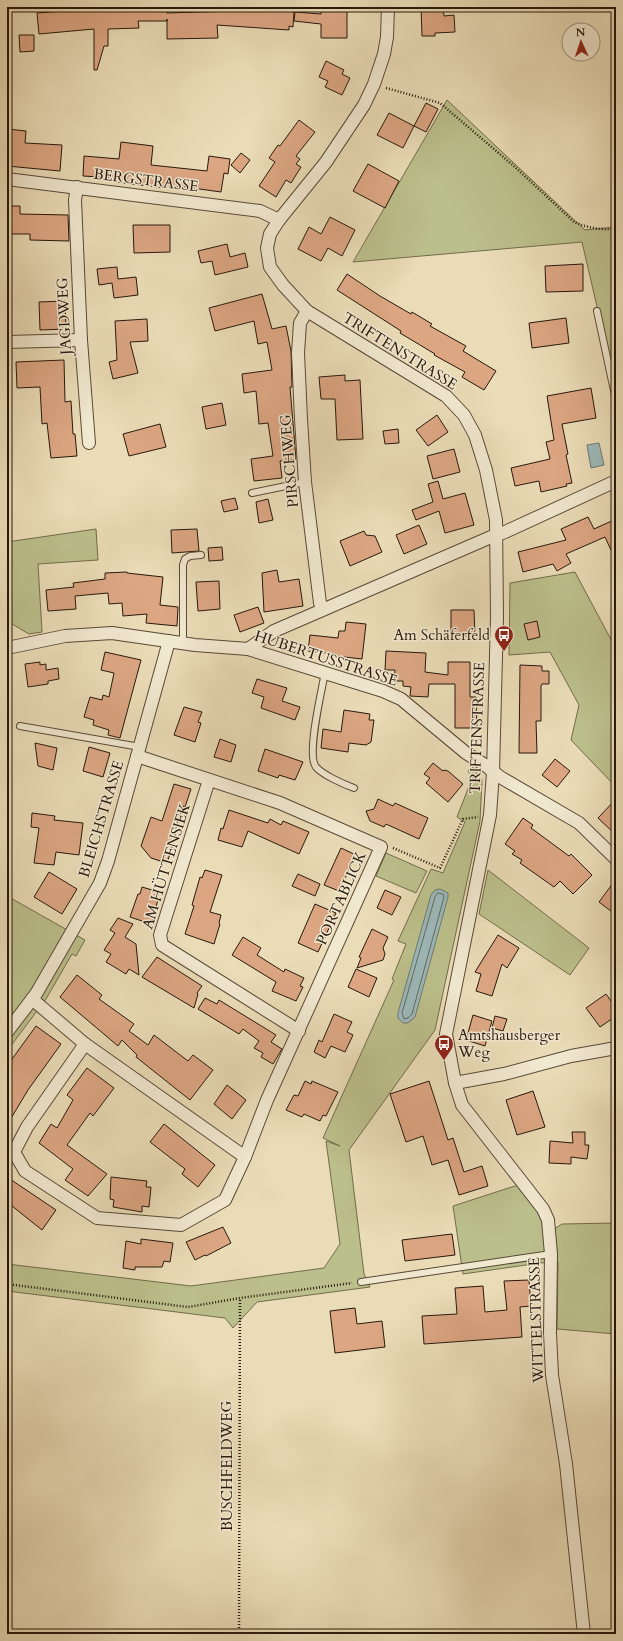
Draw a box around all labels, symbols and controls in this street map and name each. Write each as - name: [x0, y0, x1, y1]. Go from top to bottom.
- north arrow: [561, 22, 601, 62]
- text: N: [575, 25, 586, 40]
- street label: BERGSTRASSE: [92, 164, 200, 196]
- street label: JAGDWEG: [52, 277, 76, 357]
- street label: TRIFTENSTRASSE: [339, 308, 461, 394]
- street label: PIRSCHWEG: [275, 413, 303, 508]
- bus stop icon: Am Schäferfeld: [493, 624, 515, 652]
- street label: HUBERTUSSTRASSE: [252, 625, 400, 691]
- place label: Am Schäferfeld: [393, 625, 490, 645]
- street label: TRIFTENSTRASSE: [465, 662, 489, 794]
- street label: BLEICHSTRASSE: [74, 758, 128, 880]
- street label: AM HÜTTENSIEK: [137, 800, 195, 931]
- street label: PORTABLICK: [311, 847, 371, 948]
- place label: Amtshausberger Weg: [457, 1025, 561, 1062]
- bus stop icon: Amtshausberger Weg: [433, 1033, 455, 1061]
- street label: WITTELSTRASSE: [524, 1257, 548, 1384]
- street label: BUSCHFELDWEG: [217, 1401, 237, 1531]

